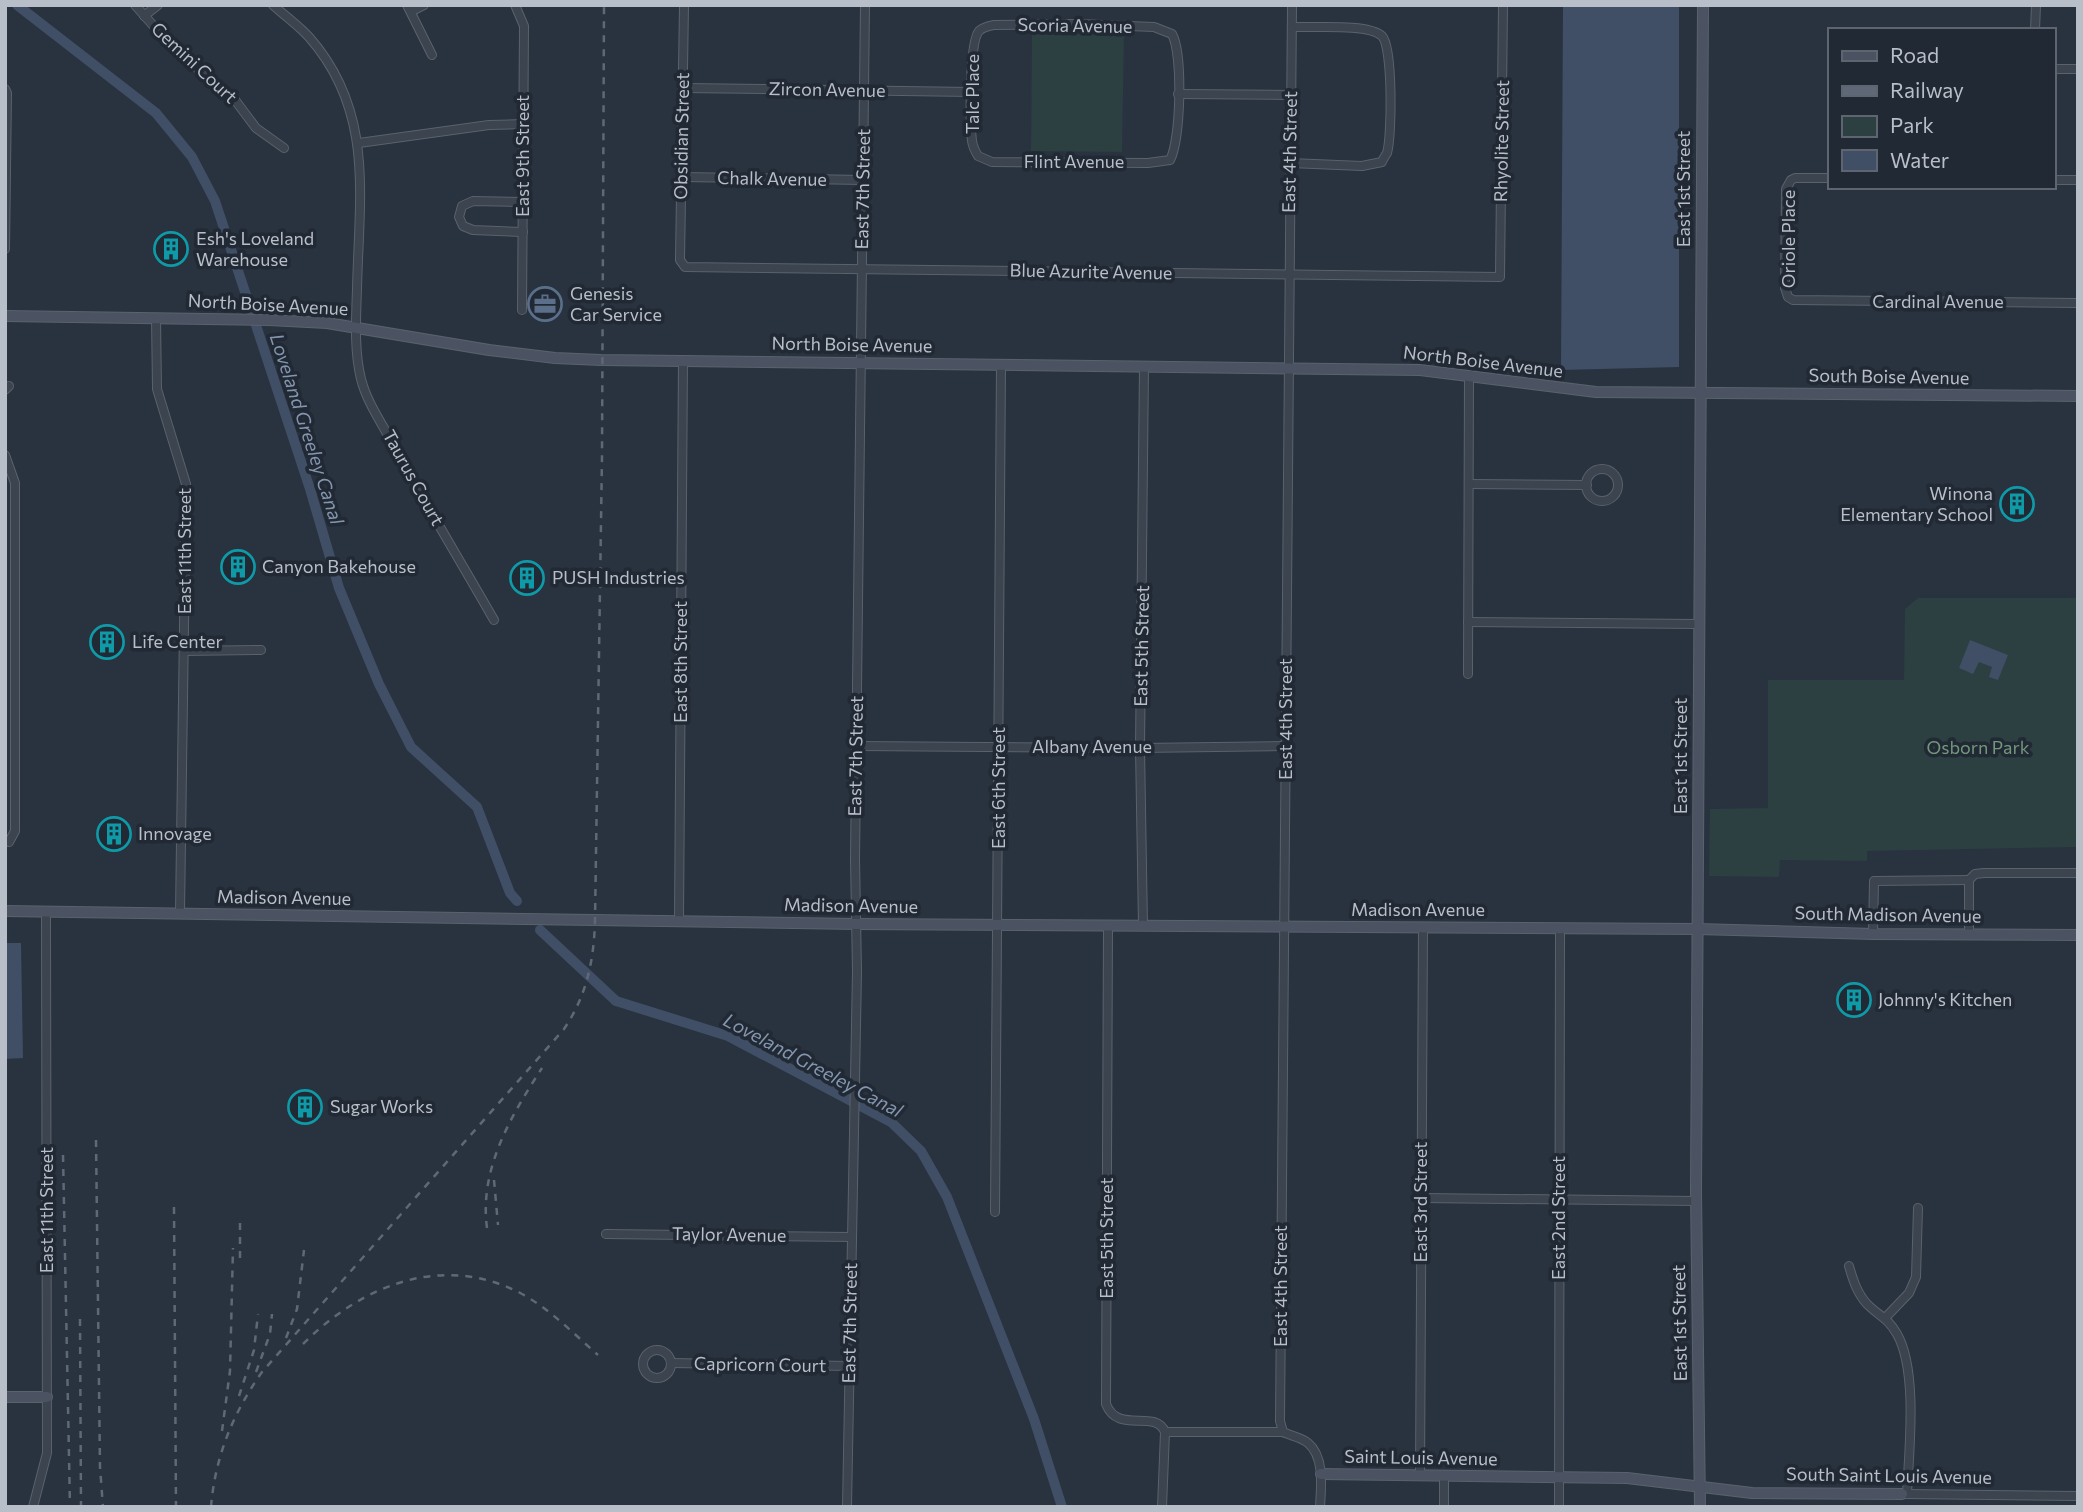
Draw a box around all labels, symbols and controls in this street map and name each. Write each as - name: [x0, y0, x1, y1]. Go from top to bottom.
- street label: Scoria Avenue: [1017, 13, 1133, 37]
- street label: Gemini Court: [147, 17, 242, 108]
- legend: [1828, 28, 2055, 189]
- text: Road: [1890, 42, 1939, 67]
- street label: Talc Place: [961, 54, 983, 134]
- street label: Obsidian Street: [669, 72, 693, 200]
- street label: Zircon Avenue: [768, 77, 886, 101]
- text: Railway: [1890, 77, 1964, 102]
- street label: Rhyolite Street: [1489, 80, 1513, 202]
- street label: East 4th Street: [1277, 91, 1301, 213]
- street label: East 9th Street: [511, 95, 533, 217]
- text: Park: [1890, 112, 1934, 137]
- street label: East 7th Street: [850, 129, 874, 249]
- street label: East 1st Street: [1672, 131, 1694, 247]
- text: Water: [1890, 147, 1949, 172]
- street label: Flint Avenue: [1024, 150, 1124, 172]
- street label: Chalk Avenue: [717, 166, 827, 190]
- street label: Oriole Place: [1777, 190, 1799, 288]
- place label: Esh's Loveland Warehouse: [196, 227, 314, 270]
- building icon: Esh's Loveland Warehouse: [152, 230, 190, 268]
- street label: Blue Azurite Avenue: [1010, 259, 1173, 283]
- place label: Genesis Car Service: [570, 282, 662, 325]
- office icon: Genesis Car Service: [526, 285, 564, 323]
- street label: North Boise Avenue: [187, 289, 349, 319]
- street label: Cardinal Avenue: [1872, 290, 2004, 312]
- water label: Loveland Greeley Canal: [266, 330, 350, 528]
- street label: North Boise Avenue: [771, 332, 933, 356]
- street label: North Boise Avenue: [1402, 340, 1564, 382]
- street label: South Boise Avenue: [1809, 364, 1970, 388]
- street label: Taurus Court: [379, 426, 449, 529]
- place label: Winona Elementary School: [1840, 482, 1993, 525]
- building icon: Winona Elementary School: [1998, 485, 2036, 523]
- street label: East 11th Street: [173, 488, 195, 614]
- building icon: Canyon Bakehouse: [219, 548, 257, 586]
- place label: Canyon Bakehouse: [262, 555, 416, 577]
- building icon: PUSH Industries: [508, 559, 546, 597]
- place label: PUSH Industries: [552, 566, 685, 588]
- street label: East 5th Street: [1129, 585, 1153, 707]
- street label: East 8th Street: [669, 601, 691, 723]
- building icon: Life Center: [88, 623, 126, 661]
- place label: Life Center: [132, 630, 223, 652]
- street label: East 4th Street: [1274, 658, 1296, 780]
- street label: East 7th Street: [843, 696, 867, 816]
- street label: East 1st Street: [1669, 698, 1691, 814]
- street label: East 6th Street: [987, 727, 1009, 849]
- street label: Albany Avenue: [1032, 735, 1152, 757]
- park label: Osborn Park: [1927, 736, 2030, 758]
- building icon: Innovage: [95, 815, 133, 853]
- place label: Innovage: [138, 822, 212, 844]
- street label: Madison Avenue: [217, 885, 351, 909]
- street label: Madison Avenue: [784, 893, 918, 917]
- street label: Madison Avenue: [1351, 898, 1485, 920]
- street label: South Madison Avenue: [1794, 901, 1982, 927]
- building icon: Johnny's Kitchen: [1835, 981, 1873, 1019]
- place label: Johnny's Kitchen: [1878, 988, 2012, 1010]
- water label: Loveland Greeley Canal: [720, 1008, 908, 1122]
- building icon: Sugar Works: [286, 1088, 324, 1126]
- place label: Sugar Works: [330, 1095, 433, 1117]
- street label: East 3rd Street: [1409, 1142, 1431, 1262]
- street label: East 11th Street: [35, 1147, 57, 1273]
- street label: East 2nd Street: [1547, 1156, 1569, 1280]
- street label: East 5th Street: [1095, 1177, 1117, 1299]
- street label: Taylor Avenue: [672, 1222, 786, 1246]
- street label: East 4th Street: [1269, 1225, 1291, 1347]
- street label: East 7th Street: [837, 1263, 861, 1383]
- street label: East 1st Street: [1667, 1265, 1691, 1382]
- street label: Capricorn Court: [694, 1352, 826, 1376]
- street label: Saint Louis Avenue: [1344, 1445, 1498, 1469]
- street label: South Saint Louis Avenue: [1786, 1462, 1992, 1488]

